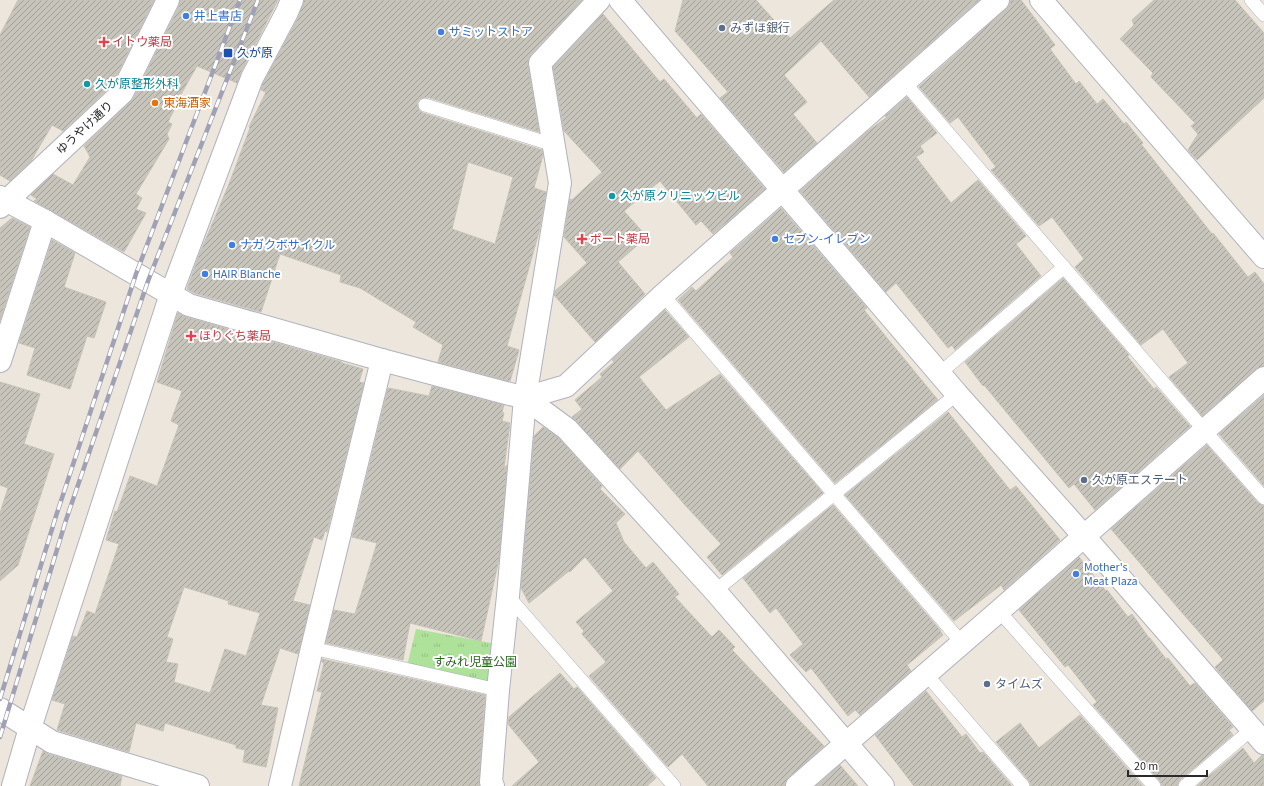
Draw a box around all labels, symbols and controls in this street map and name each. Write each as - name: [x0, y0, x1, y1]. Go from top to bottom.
- place label: 井上書店: [194, 8, 242, 25]
- marker: 井上書店: [181, 11, 191, 21]
- place label: みずほ銀行: [730, 20, 790, 37]
- marker: みずほ銀行: [717, 23, 727, 33]
- place label: サミットストア: [449, 24, 533, 41]
- marker: サミットストア: [436, 27, 446, 37]
- place label: イトウ薬局: [112, 34, 172, 51]
- marker: イトウ薬局: [99, 37, 109, 47]
- place label: 久が原: [237, 45, 273, 62]
- marker: 久が原: [222, 47, 234, 59]
- place label: 久が原整形外科: [95, 76, 179, 93]
- marker: 久が原整形外科: [82, 79, 92, 89]
- place label: 東海酒家: [163, 95, 211, 112]
- street label: ゆうやけ通り: [53, 97, 117, 159]
- marker: 東海酒家: [150, 98, 160, 108]
- place label: 久が原クリニックビル: [620, 188, 740, 205]
- marker: 久が原クリニックビル: [607, 191, 617, 201]
- place label: ポート薬局: [590, 231, 650, 248]
- place label: セブン-イレブン: [783, 231, 871, 248]
- marker: ポート薬局: [577, 234, 587, 244]
- marker: セブン-イレブン: [770, 234, 780, 244]
- place label: ナガクボサイクル: [240, 237, 335, 254]
- marker: ナガクボサイクル: [227, 240, 237, 250]
- place label: HAIR Blanche: [213, 266, 280, 283]
- marker: HAIR Blanche: [200, 269, 210, 279]
- place label: ほりぐち薬局: [199, 328, 271, 345]
- marker: ほりぐち薬局: [186, 331, 196, 341]
- place label: 久が原エステート: [1092, 472, 1188, 489]
- marker: 久が原エステート: [1079, 475, 1089, 485]
- place label: Mother's Meat Plaza: [1084, 559, 1138, 590]
- marker: Mother's Meat Plaza: [1071, 569, 1081, 579]
- park label: すみれ児童公園: [433, 654, 517, 671]
- place label: タイムズ: [995, 676, 1043, 693]
- marker: タイムズ: [982, 679, 992, 689]
- scale bar: [1128, 752, 1207, 778]
- text: 20 m: [1134, 758, 1158, 775]

